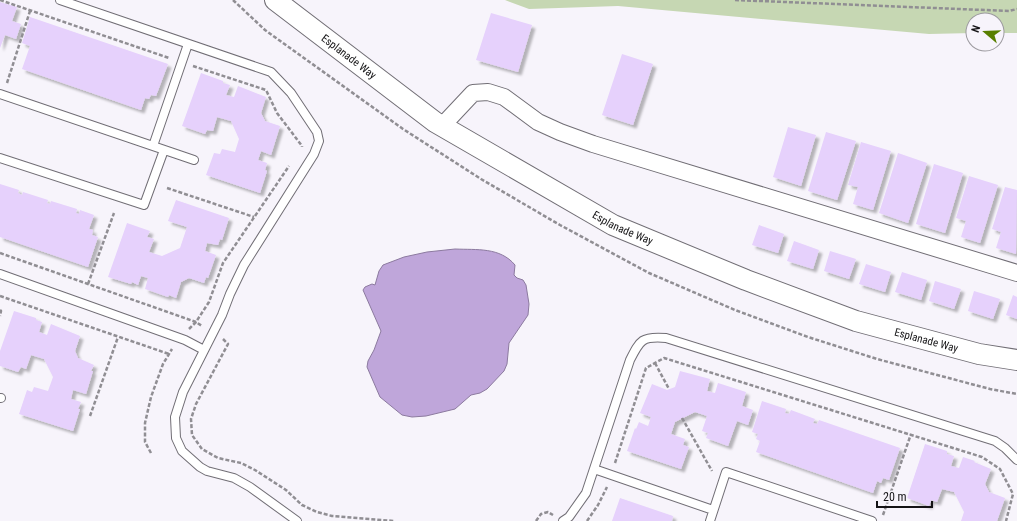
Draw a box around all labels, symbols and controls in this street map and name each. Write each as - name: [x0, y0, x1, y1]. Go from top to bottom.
- north arrow: [965, 12, 1005, 52]
- text: N: [969, 23, 983, 34]
- street label: Esplanade Way: [319, 32, 379, 82]
- street label: Esplanade Way: [590, 208, 655, 248]
- street label: Esplanade Way: [893, 326, 960, 355]
- scale bar: [877, 483, 932, 509]
- text: 20 m: [883, 490, 907, 504]

